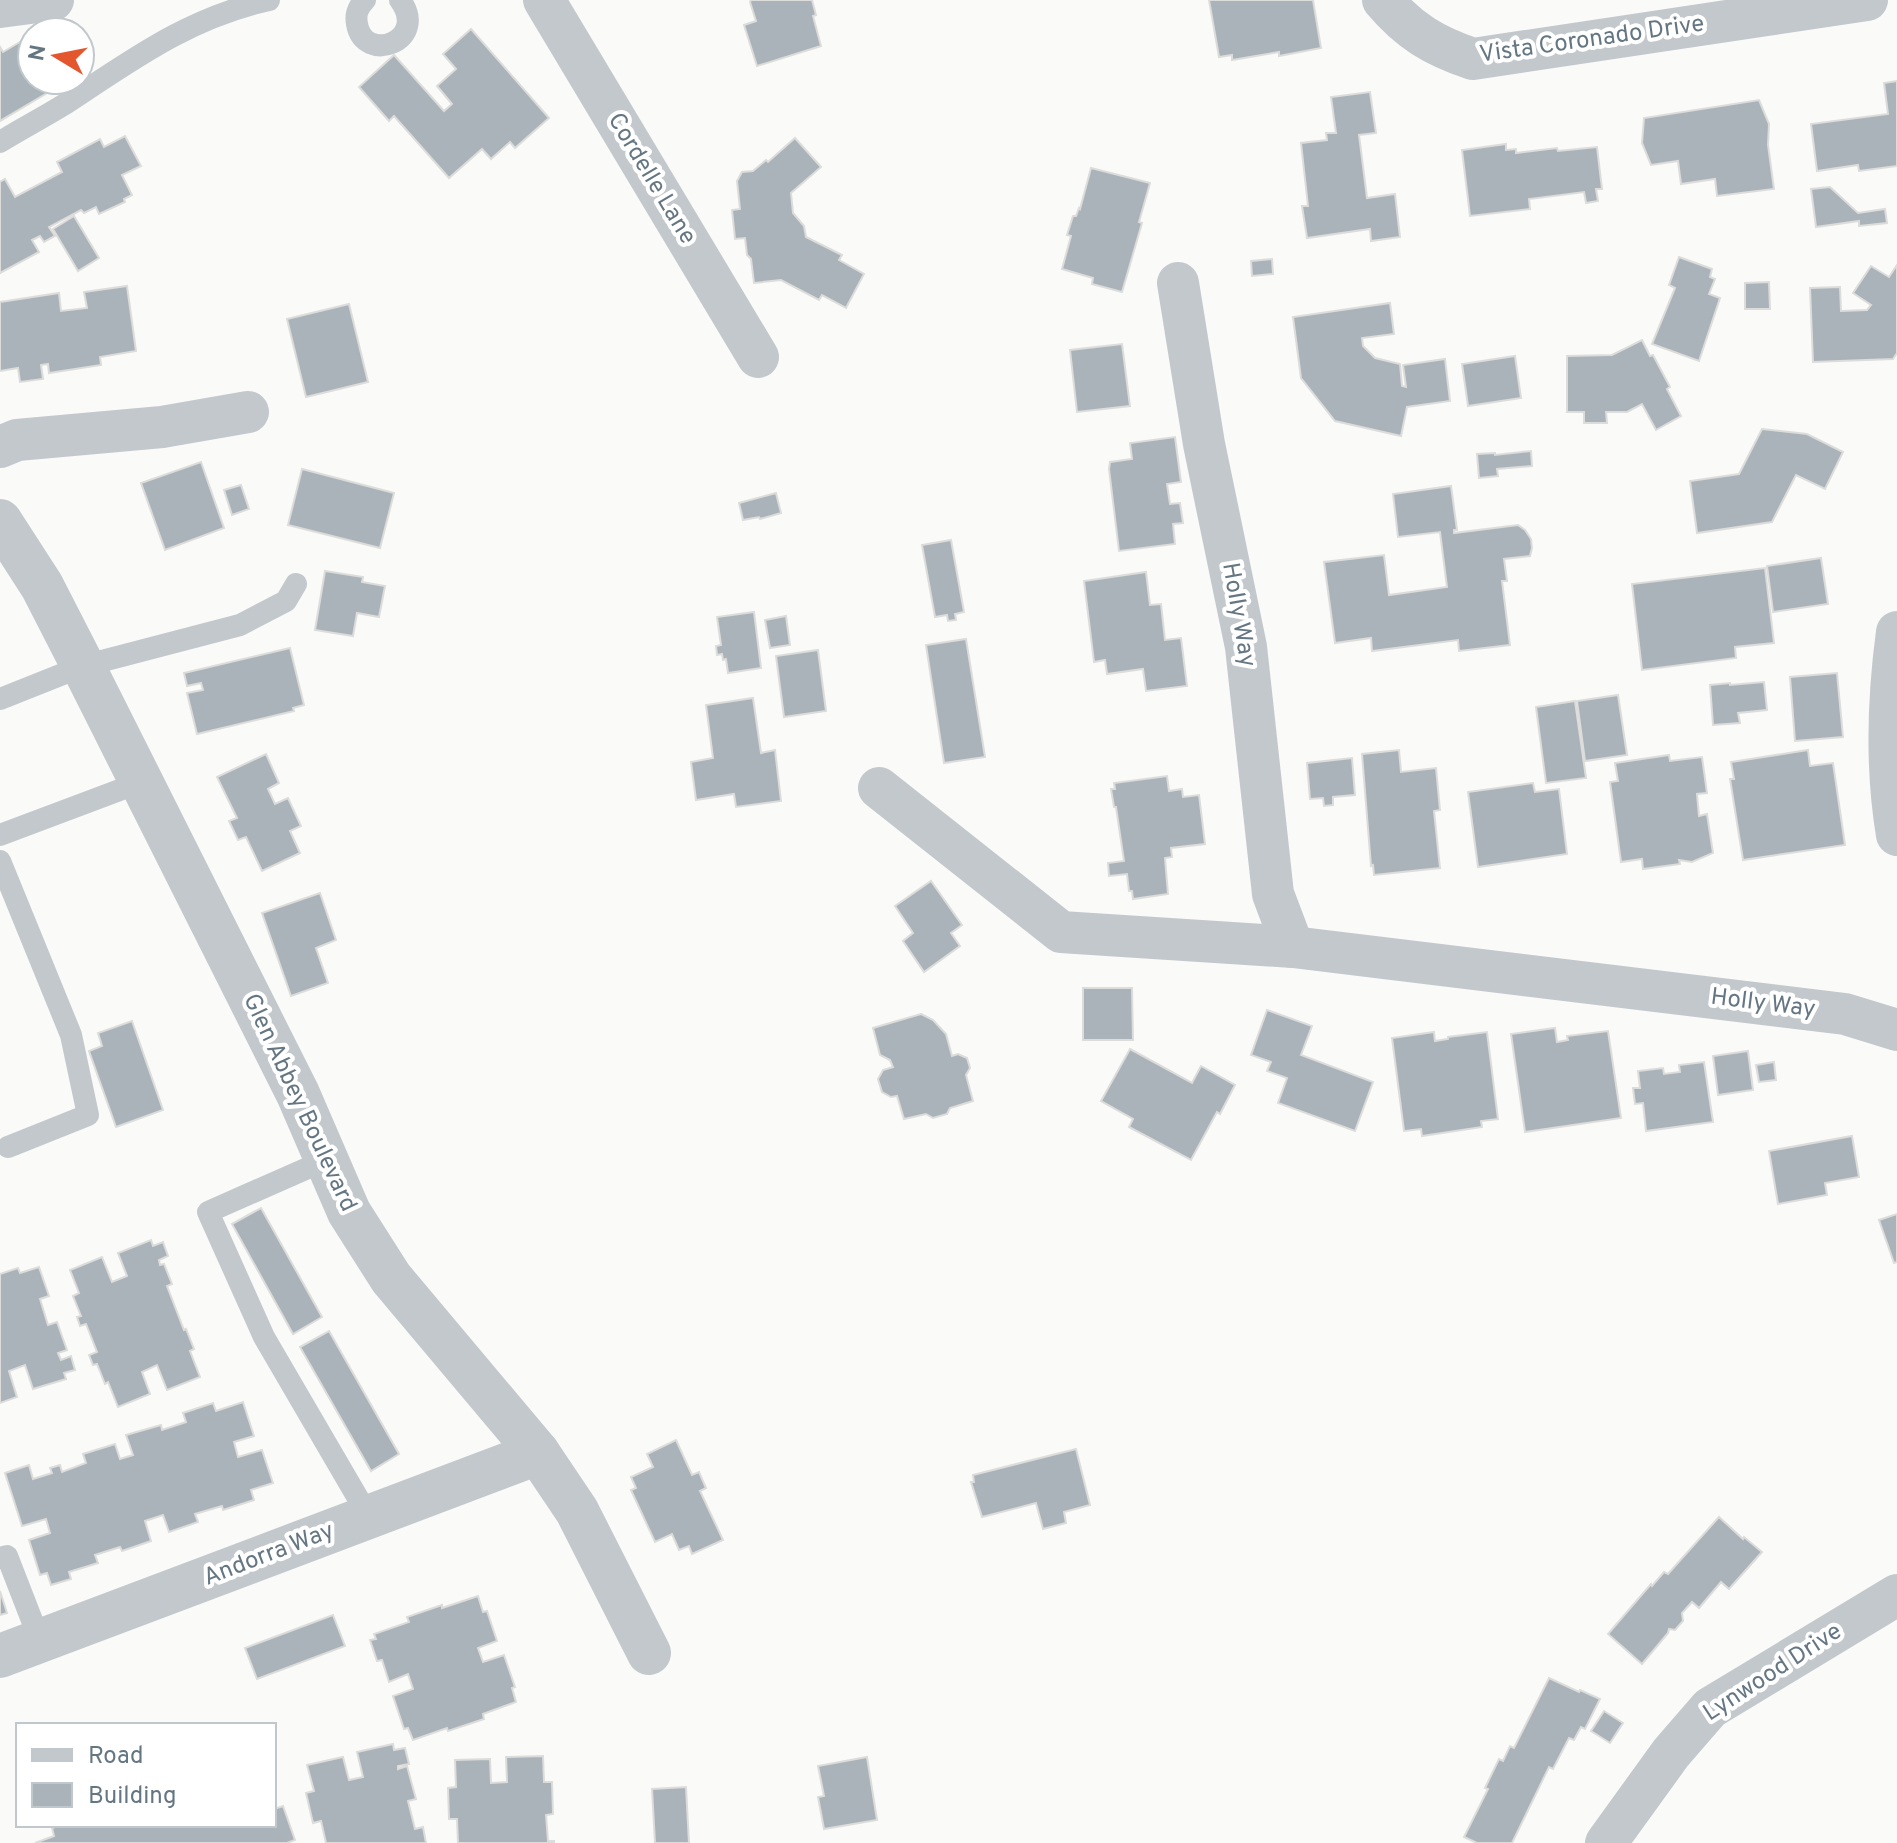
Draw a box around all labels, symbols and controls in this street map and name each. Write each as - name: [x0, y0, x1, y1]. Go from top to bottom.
- street label: Vista Coronado Drive: [1478, 9, 1706, 71]
- north arrow: [16, 16, 96, 96]
- text: N: [24, 43, 53, 63]
- street label: Cordelle Lane: [600, 108, 702, 250]
- street label: Holly Way: [1214, 560, 1262, 670]
- street label: Holly Way: [1709, 983, 1817, 1025]
- street label: Glen Abbey Boulevard: [235, 989, 363, 1217]
- street label: Andorra Way: [199, 1516, 339, 1594]
- street label: Lynwood Drive: [1698, 1617, 1848, 1729]
- legend: [16, 1723, 276, 1827]
- text: Road: [88, 1742, 144, 1772]
- text: Building: [88, 1782, 177, 1812]

